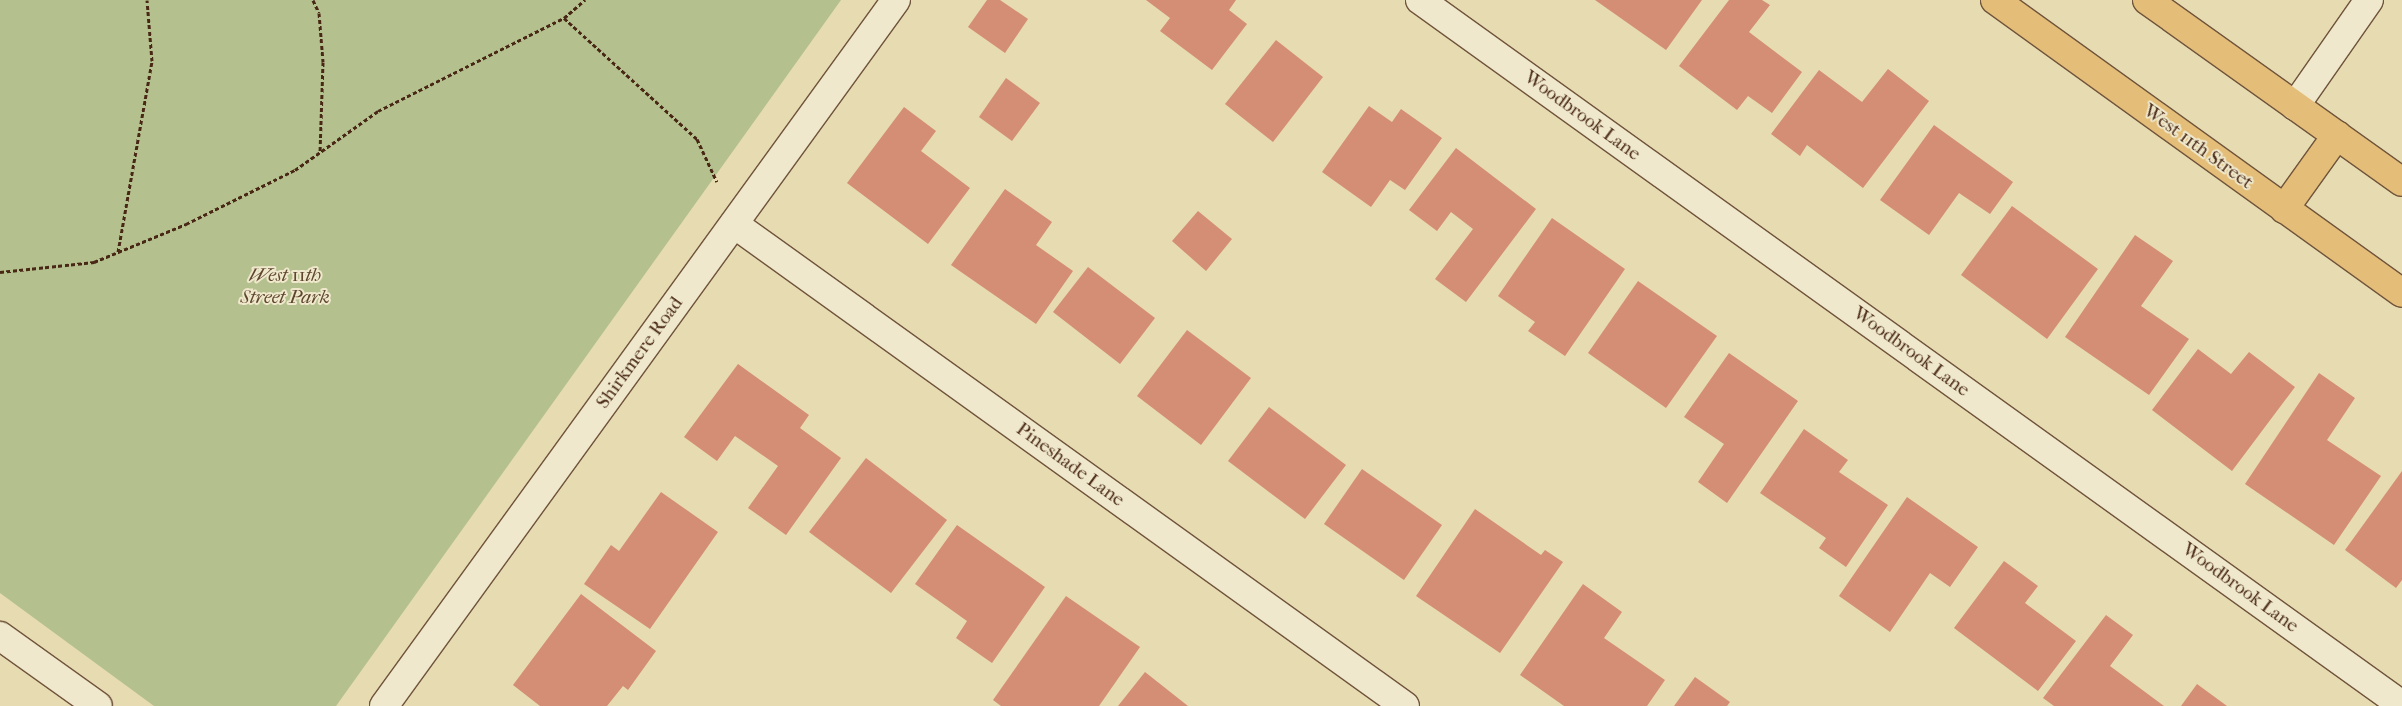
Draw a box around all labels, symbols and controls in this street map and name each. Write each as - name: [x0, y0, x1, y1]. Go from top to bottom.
- street label: Woodbrook Lane: [1519, 66, 1645, 166]
- street label: West 11th Street: [2139, 100, 2257, 194]
- park label: West 11th Street Park: [240, 265, 330, 309]
- street label: Shirkmere Road: [592, 293, 688, 413]
- street label: Woodbrook Lane: [1848, 302, 1974, 402]
- street label: Pineshade Lane: [1011, 418, 1129, 512]
- street label: Woodbrook Lane: [2177, 538, 2303, 638]

